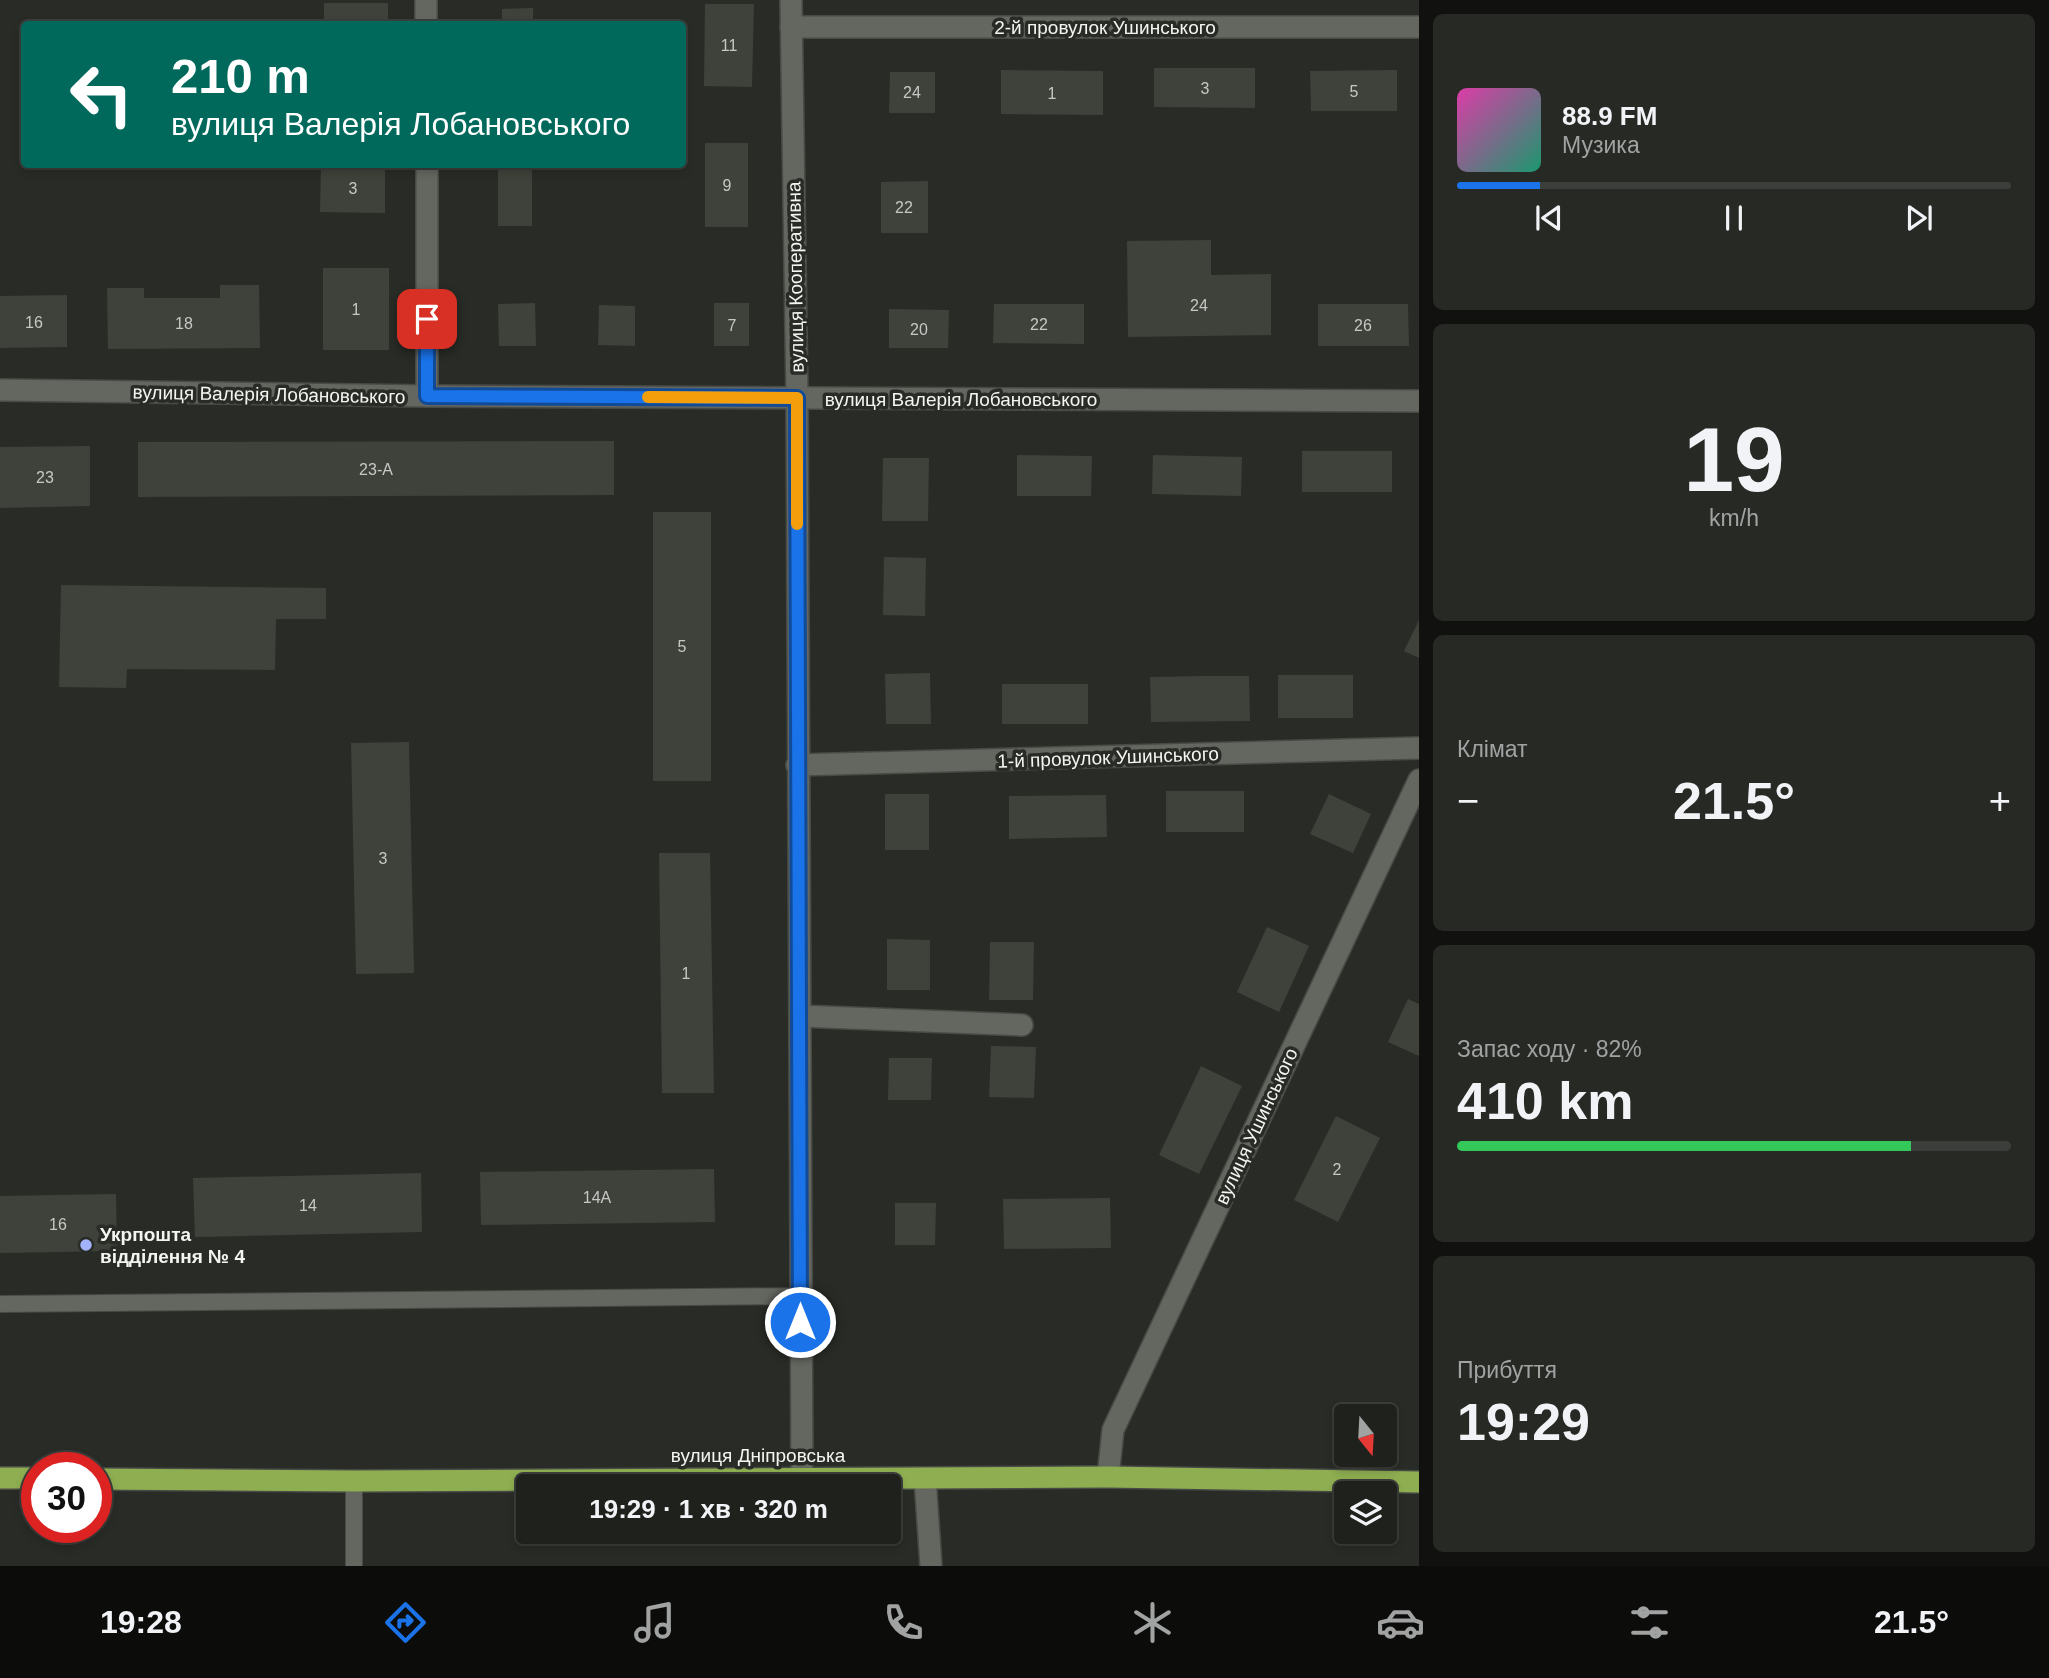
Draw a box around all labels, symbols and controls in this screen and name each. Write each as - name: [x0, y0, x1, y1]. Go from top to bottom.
- street label: 2-й провулок Ушинського: [994, 17, 1216, 38]
- house number: 11: [721, 37, 737, 54]
- icon: left: [56, 49, 147, 140]
- text: 210 m: [171, 49, 310, 103]
- house number: 3: [1201, 80, 1210, 97]
- house number: 5: [1350, 83, 1359, 100]
- house number: 24: [903, 84, 921, 101]
- house number: 1: [1048, 85, 1057, 102]
- text: 88.9 FM: [1562, 101, 1657, 131]
- text: вулиця Валерія Лобановського: [171, 106, 630, 142]
- text: Музика: [1562, 132, 1640, 158]
- house number: 9: [723, 177, 732, 194]
- house number: 3: [349, 180, 358, 197]
- street label: вулиця Кооперативна: [783, 181, 808, 373]
- house number: 22: [895, 199, 913, 216]
- icon: previous: [1530, 199, 1568, 237]
- icon: pause: [1715, 199, 1753, 237]
- icon: next: [1900, 199, 1938, 237]
- pin: [397, 289, 457, 349]
- house number: 24: [1190, 297, 1208, 314]
- icon: arrive: [408, 300, 446, 338]
- house number: 1: [352, 301, 361, 318]
- house number: 16: [25, 314, 43, 331]
- house number: 18: [175, 315, 193, 332]
- house number: 22: [1030, 316, 1048, 333]
- house number: 7: [728, 317, 737, 334]
- house number: 26: [1354, 317, 1372, 334]
- house number: 20: [910, 321, 928, 338]
- street label: вулиця Валерія Лобановського: [132, 382, 406, 407]
- street label: вулиця Валерія Лобановського: [825, 389, 1097, 410]
- text: 19: [1683, 409, 1785, 510]
- house number: 23-А: [359, 461, 393, 478]
- house number: 23: [36, 469, 54, 486]
- text: km/h: [1709, 505, 1759, 531]
- house number: 5: [678, 638, 687, 655]
- text: Клімат: [1457, 736, 1528, 762]
- street label: 1-й провулок Ушинського: [997, 743, 1219, 772]
- text: 21.5°: [1673, 772, 1795, 830]
- text: −: [1457, 780, 1479, 822]
- text: +: [1989, 780, 2011, 822]
- house number: 3: [379, 850, 388, 867]
- house number: 1: [682, 965, 691, 982]
- text: Запас ходу · 82%: [1457, 1036, 1642, 1062]
- street label: вулиця Ушинського: [1211, 1045, 1302, 1208]
- text: 410 km: [1457, 1072, 1633, 1130]
- house number: 2: [1333, 1161, 1342, 1178]
- house number: 14А: [583, 1189, 612, 1206]
- house number: 14: [299, 1197, 317, 1214]
- house number: 16: [49, 1216, 67, 1233]
- place label: Укрпошта відділення № 4: [100, 1224, 246, 1267]
- marker: Укрпошта відділення № 4: [78, 1237, 94, 1253]
- position arrow: [763, 1285, 837, 1359]
- text: Прибуття: [1457, 1357, 1557, 1383]
- text: 19:29: [1457, 1393, 1590, 1451]
- north arrow: [1334, 1404, 1396, 1466]
- map controls: [1334, 1404, 1397, 1544]
- street label: вулиця Дніпровська: [671, 1445, 846, 1466]
- speed limit sign: 30: [21, 1452, 112, 1543]
- button: layers: [1334, 1481, 1397, 1544]
- text: 19:29 · 1 хв · 320 m: [589, 1494, 828, 1524]
- icon: directions: [381, 1598, 430, 1647]
- icon: music: [630, 1598, 679, 1647]
- icon: phone: [879, 1598, 928, 1647]
- icon: climate: [1128, 1598, 1177, 1647]
- icon: car: [1376, 1598, 1425, 1647]
- icon: filters: [1625, 1598, 1674, 1647]
- text: 19:28: [100, 1604, 182, 1640]
- text: 21.5°: [1874, 1604, 1949, 1640]

